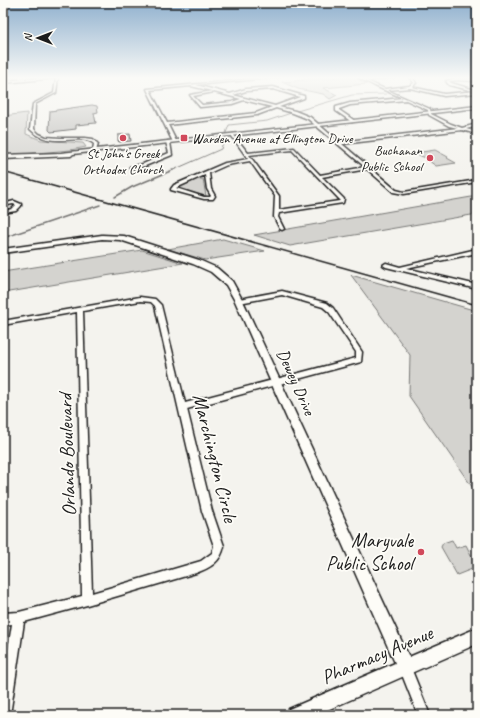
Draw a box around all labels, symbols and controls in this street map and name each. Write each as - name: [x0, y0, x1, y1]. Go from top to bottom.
- north arrow: [18, 18, 58, 58]
- text: N: [21, 32, 35, 41]
- place label: Warden Avenue at Ellington Drive: [192, 130, 354, 147]
- marker: St John's Greek Orthodox Church: [118, 133, 128, 143]
- marker: Warden Avenue at Ellington Drive: [179, 133, 189, 143]
- place label: Buchanan Public School: [361, 142, 425, 175]
- place label: St John's Greek Orthodox Church: [82, 145, 164, 178]
- marker: Buchanan Public School: [425, 153, 435, 163]
- street label: Dewey Drive: [272, 346, 320, 420]
- street label: Orlando Boulevard: [52, 390, 82, 517]
- street label: Marchington Circle: [187, 391, 243, 526]
- place label: Maryvale Public School: [326, 528, 417, 576]
- marker: Maryvale Public School: [416, 547, 426, 557]
- street label: Pharmacy Avenue: [318, 620, 438, 690]

